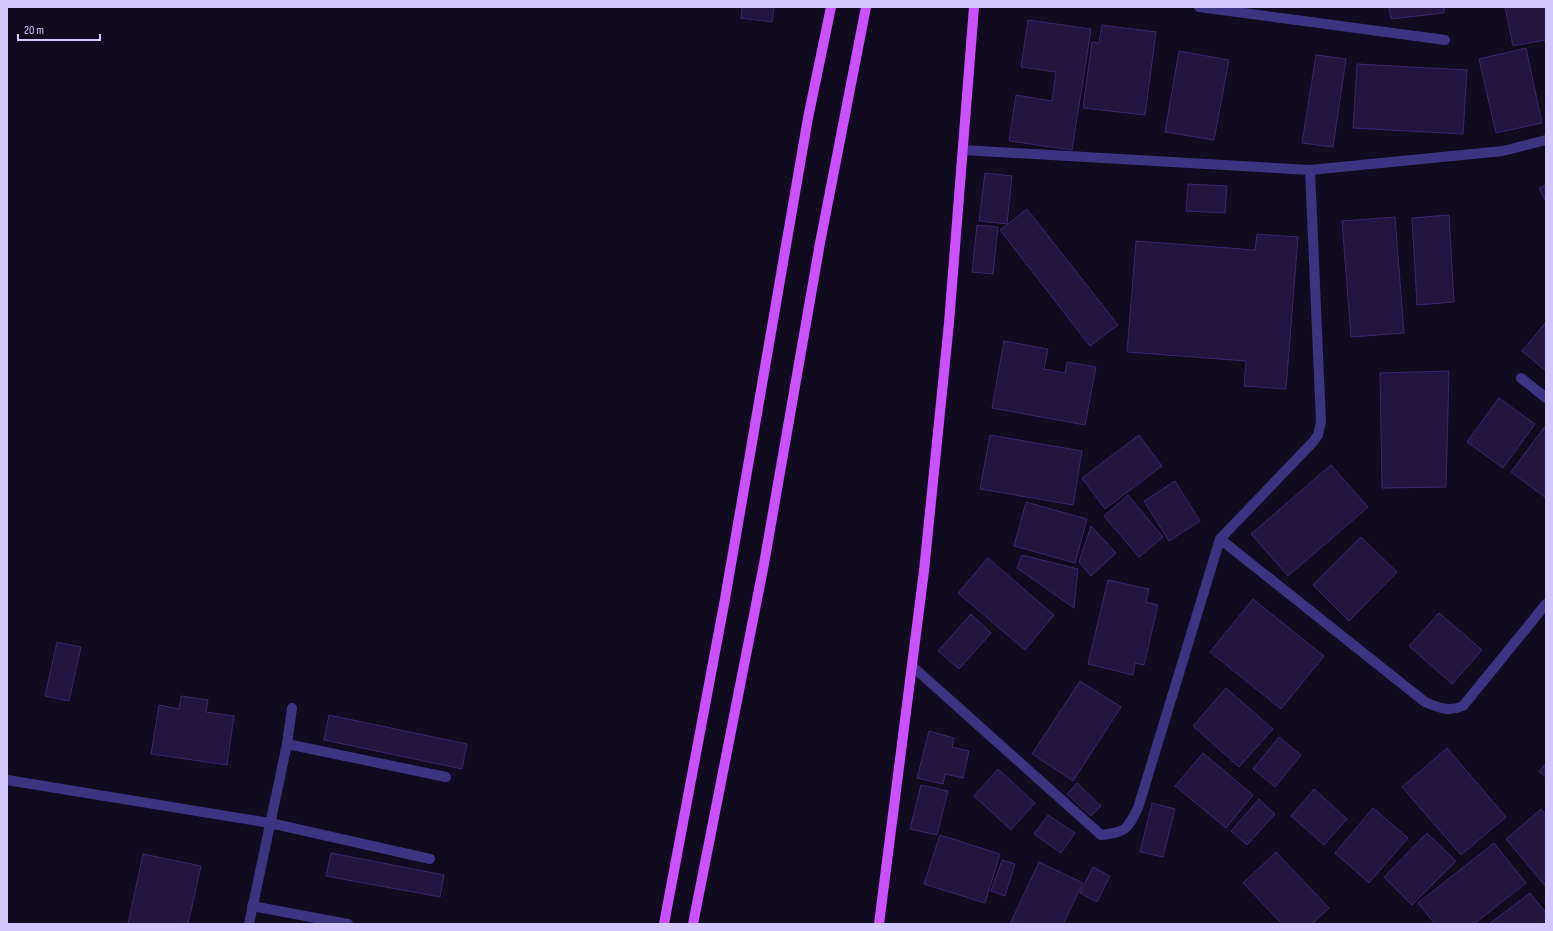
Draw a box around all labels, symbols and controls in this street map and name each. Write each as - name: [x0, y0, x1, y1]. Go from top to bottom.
- scale bar: [18, 16, 100, 42]
- text: 20 m: [24, 23, 44, 38]

